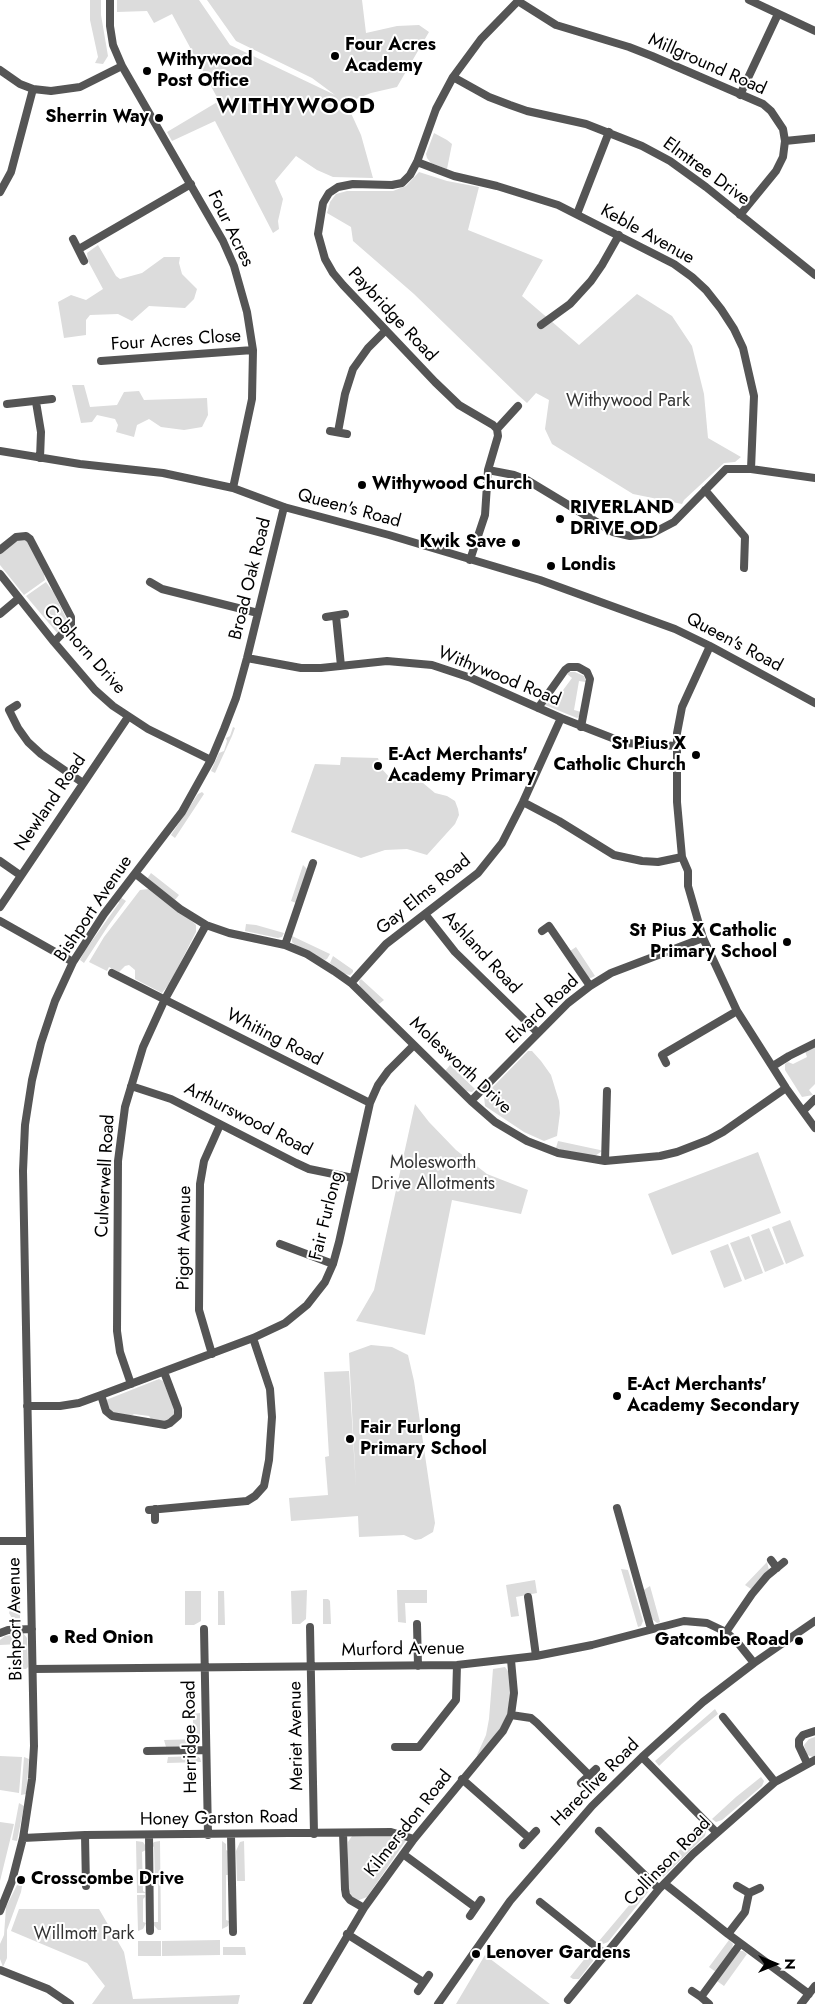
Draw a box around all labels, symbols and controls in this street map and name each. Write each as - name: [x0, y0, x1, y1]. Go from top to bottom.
- street label: Millground Road: [645, 29, 769, 101]
- place label: Four Acres Academy: [345, 35, 436, 78]
- place label: Withywood Post Office: [157, 50, 253, 92]
- marker: Four Acres Academy: [329, 50, 341, 62]
- marker: Withywood Post Office: [141, 65, 153, 77]
- district label: WITHYWOOD: [215, 95, 377, 121]
- place label: Sherrin Way: [45, 107, 149, 129]
- marker: Sherrin Way: [153, 112, 165, 124]
- street label: Elmtree Drive: [658, 133, 754, 211]
- street label: Four Acres: [202, 187, 258, 271]
- street label: Keble Avenue: [596, 200, 698, 270]
- street label: Paybridge Road: [343, 263, 441, 367]
- street label: Four Acres Close: [110, 326, 242, 356]
- park label: Withywood Park: [566, 391, 690, 413]
- place label: Withywood Church: [372, 474, 533, 496]
- marker: Withywood Church: [356, 479, 368, 491]
- street label: Queen's Road: [295, 485, 403, 533]
- place label: RIVERLAND DRIVE OD: [570, 498, 674, 540]
- marker: RIVERLAND DRIVE OD: [554, 513, 566, 525]
- street label: Broad Oak Road: [225, 516, 277, 642]
- place label: Kwik Save: [419, 532, 506, 554]
- marker: Kwik Save: [510, 537, 522, 549]
- place label: Londis: [561, 555, 616, 577]
- marker: Londis: [545, 560, 557, 572]
- street label: Cobhorn Drive: [38, 601, 130, 699]
- street label: Queen's Road: [682, 609, 786, 677]
- street label: Withywood Road: [434, 642, 564, 712]
- place label: St Pius X Catholic Church: [554, 734, 686, 776]
- place label: E-Act Merchants' Academy Primary: [388, 745, 536, 788]
- marker: St Pius X Catholic Church: [690, 749, 702, 761]
- street label: Newland Road: [11, 751, 91, 855]
- marker: E-Act Merchants' Academy Primary: [372, 760, 384, 772]
- street label: Gay Elms Road: [372, 850, 476, 940]
- street label: Bishport Avenue: [51, 852, 137, 966]
- street label: Ashland Road: [437, 907, 525, 999]
- place label: St Pius X Catholic Primary School: [629, 921, 777, 964]
- marker: St Pius X Catholic Primary School: [781, 936, 793, 948]
- street label: Elvard Road: [502, 971, 584, 1049]
- street label: Whiting Road: [222, 1005, 326, 1071]
- street label: Molesworth Drive: [404, 1013, 516, 1119]
- street label: Arthurswood Road: [180, 1078, 316, 1162]
- street label: Culverwell Road: [92, 1114, 120, 1238]
- park label: Molesworth Drive Allotments: [371, 1153, 495, 1196]
- street label: Fair Furlong: [305, 1169, 349, 1263]
- street label: Pigott Avenue: [173, 1185, 197, 1291]
- place label: E-Act Merchants' Academy Secondary: [627, 1375, 799, 1418]
- marker: E-Act Merchants' Academy Secondary: [611, 1390, 623, 1402]
- place label: Fair Furlong Primary School: [360, 1418, 487, 1460]
- marker: Fair Furlong Primary School: [344, 1433, 356, 1445]
- street label: Bishport Avenue: [4, 1557, 28, 1681]
- place label: Red Onion: [64, 1628, 154, 1650]
- place label: Gatcombe Road: [655, 1630, 789, 1652]
- marker: Red Onion: [48, 1633, 60, 1645]
- marker: Gatcombe Road: [793, 1635, 805, 1647]
- street label: Murford Avenue: [341, 1638, 465, 1662]
- street label: Herridge Road: [179, 1680, 203, 1794]
- street label: Meriet Avenue: [285, 1681, 309, 1791]
- street label: Hareclive Road: [548, 1735, 644, 1831]
- street label: Kilmersdon Road: [361, 1766, 457, 1882]
- street label: Honey Garston Road: [140, 1807, 298, 1831]
- street label: Collinson Road: [620, 1813, 716, 1911]
- place label: Crosscombe Drive: [31, 1869, 184, 1891]
- marker: Crosscombe Drive: [15, 1874, 27, 1886]
- park label: Willmott Park: [34, 1924, 134, 1946]
- north arrow: [750, 1939, 800, 1989]
- place label: Lenover Gardens: [486, 1943, 631, 1965]
- marker: Lenover Gardens: [470, 1948, 482, 1960]
- text: N: [780, 1958, 800, 1970]

